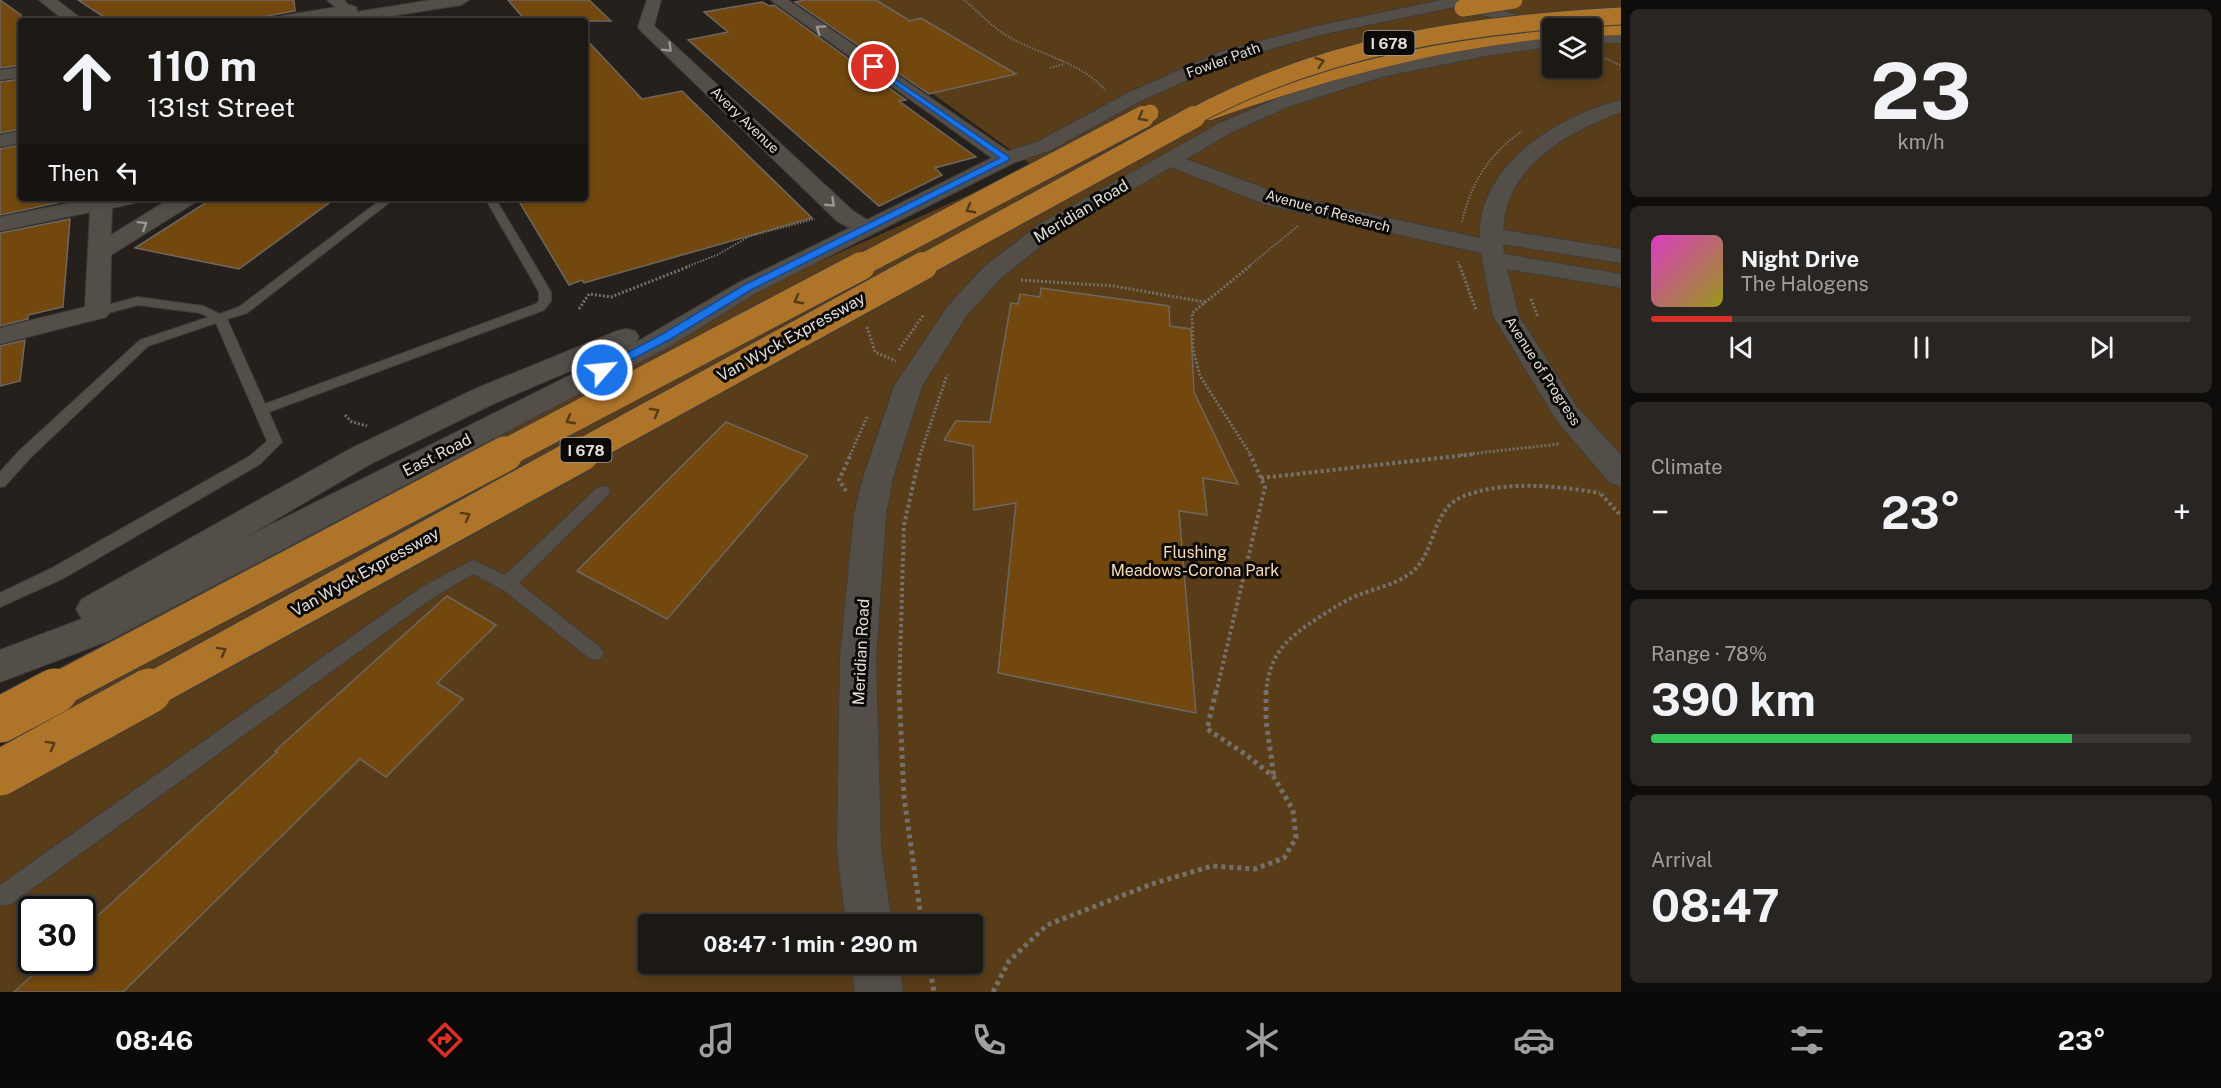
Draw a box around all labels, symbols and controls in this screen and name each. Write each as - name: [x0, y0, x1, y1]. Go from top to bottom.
- map controls: [1542, 18, 1602, 78]
- button: layers: [1542, 18, 1602, 78]
- one-way arrow: [816, 25, 827, 36]
- road number: I 678: [1364, 31, 1414, 55]
- street label: Fowler Path: [1184, 39, 1262, 81]
- text: 110 m: [147, 41, 257, 90]
- one-way arrow: [662, 41, 672, 52]
- pin: [848, 41, 899, 92]
- icon: ahead: [48, 42, 126, 120]
- text: 23: [1870, 45, 1972, 137]
- icon: arrive: [857, 50, 890, 83]
- one-way arrow: [1314, 56, 1325, 69]
- street label: Avery Avenue: [708, 83, 782, 157]
- text: 131st Street: [147, 91, 295, 123]
- one-way arrow: [1138, 110, 1149, 121]
- text: km/h: [1897, 130, 1945, 154]
- icon: left: [111, 156, 144, 189]
- text: Then: [48, 160, 99, 186]
- street label: Meridian Road: [1030, 175, 1132, 247]
- street label: Avenue of Research: [1264, 187, 1392, 235]
- one-way arrow: [823, 195, 834, 206]
- one-way arrow: [966, 202, 976, 213]
- one-way arrow: [137, 220, 147, 232]
- text: Night Drive: [1741, 246, 1859, 272]
- text: The Halogens: [1741, 272, 1869, 296]
- street label: Van Wyck Expressway: [714, 288, 869, 386]
- one-way arrow: [794, 293, 804, 304]
- street label: Avenue of Progress: [1502, 314, 1584, 428]
- icon: previous: [1725, 331, 1758, 364]
- icon: pause: [1905, 331, 1938, 364]
- icon: next: [2085, 331, 2118, 364]
- position arrow: [570, 338, 634, 402]
- one-way arrow: [649, 408, 660, 419]
- one-way arrow: [565, 413, 576, 424]
- street label: East Road: [399, 430, 475, 480]
- road number: I 678: [560, 438, 612, 462]
- text: Climate: [1651, 455, 1723, 479]
- text: 23°: [1881, 486, 1961, 539]
- text: −: [1651, 493, 1669, 531]
- text: +: [2173, 493, 2191, 531]
- one-way arrow: [460, 512, 471, 523]
- street label: Van Wyck Expressway: [288, 523, 443, 621]
- park label: Flushing Meadows-Corona Park: [1111, 543, 1279, 580]
- street label: Meridian Road: [849, 598, 873, 706]
- text: Range · 78%: [1651, 642, 1767, 666]
- one-way arrow: [216, 647, 226, 658]
- text: 390 km: [1651, 673, 1816, 726]
- one-way arrow: [45, 741, 56, 752]
- text: Arrival: [1651, 848, 1713, 872]
- text: 08:47: [1651, 879, 1780, 932]
- speed limit sign: 30: [18, 896, 96, 974]
- text: 08:47 · 1 min · 290 m: [703, 931, 918, 957]
- icon: directions: [424, 1019, 466, 1061]
- icon: music: [696, 1019, 738, 1061]
- icon: phone: [968, 1019, 1010, 1061]
- icon: climate: [1241, 1019, 1283, 1061]
- icon: car: [1513, 1019, 1555, 1061]
- icon: filters: [1786, 1019, 1828, 1061]
- text: 08:46: [115, 1024, 193, 1056]
- text: 23°: [2058, 1024, 2106, 1056]

